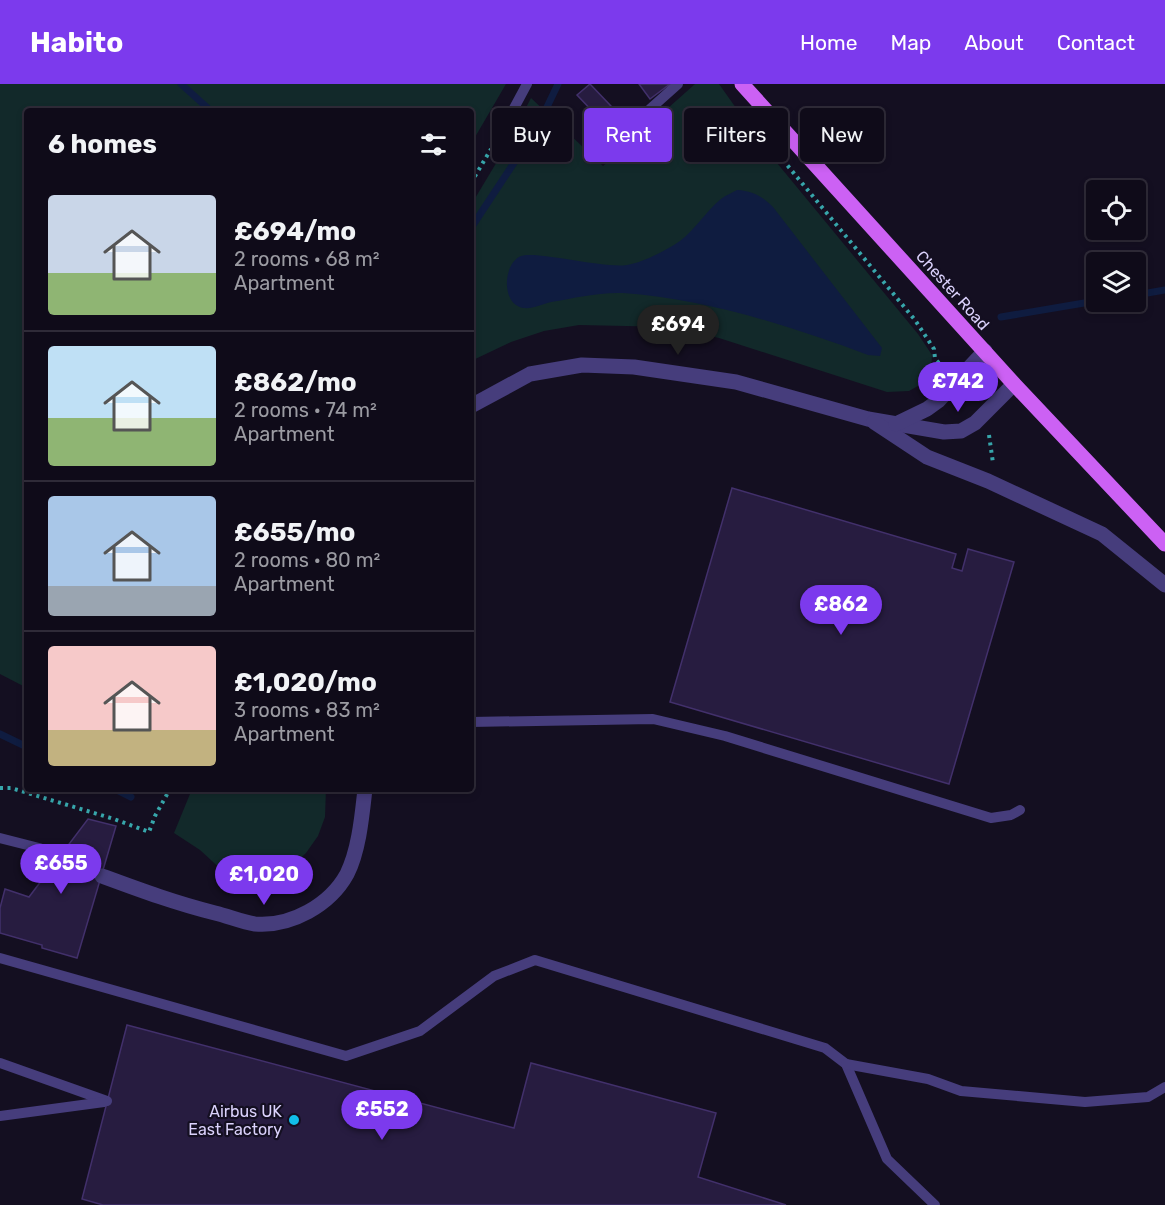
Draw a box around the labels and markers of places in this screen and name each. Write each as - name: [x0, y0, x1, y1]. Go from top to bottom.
- pin: £694: [642, 305, 714, 356]
- pin: £742: [922, 362, 994, 413]
- pin: £862: [805, 585, 877, 636]
- pin: £655: [25, 844, 97, 895]
- pin: £1,020: [215, 855, 313, 906]
- pin: £552: [346, 1090, 418, 1141]
- place label: Airbus UK East Factory: [188, 1102, 282, 1139]
- marker: Airbus UK East Factory: [287, 1113, 301, 1127]

